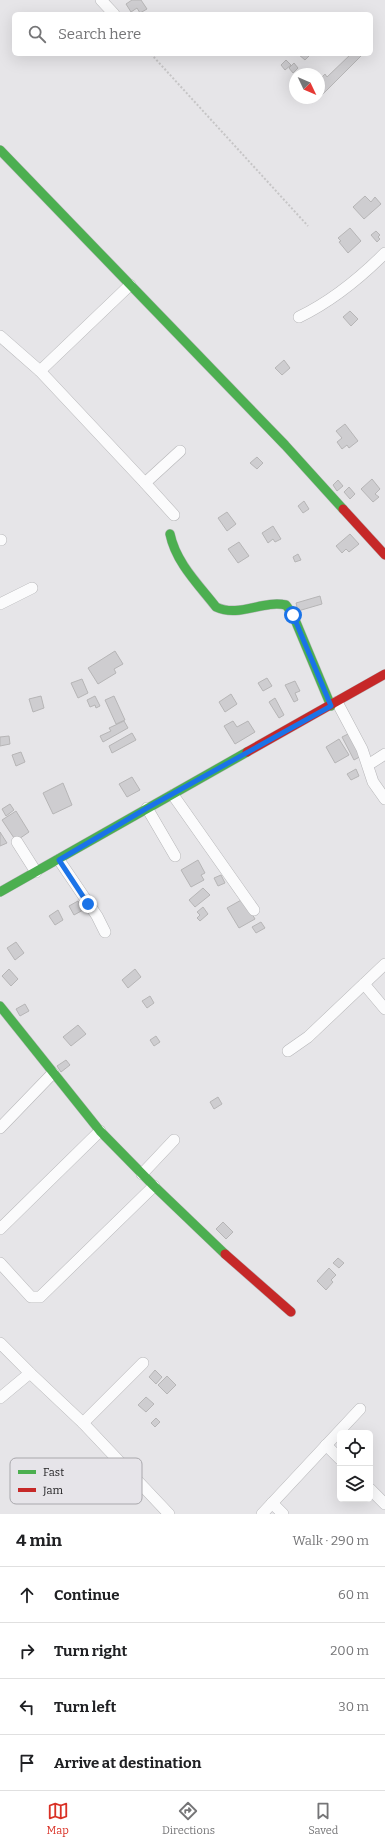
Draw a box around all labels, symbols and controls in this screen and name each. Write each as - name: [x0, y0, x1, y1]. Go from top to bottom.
- search box: [12, 12, 373, 56]
- icon: search: [26, 23, 48, 45]
- text: Search here: [58, 25, 141, 43]
- north arrow: [289, 68, 325, 104]
- route start: [284, 606, 302, 624]
- route end: [79, 895, 97, 913]
- map controls: [337, 1430, 373, 1502]
- button: locate: [337, 1430, 373, 1466]
- legend: [10, 1458, 142, 1504]
- text: Fast: [43, 1466, 64, 1479]
- button: layers: [337, 1466, 373, 1502]
- text: Jam: [42, 1484, 63, 1497]
- text: 4 min: [16, 1530, 62, 1551]
- text: Walk · 290 m: [293, 1533, 369, 1548]
- icon: ahead: [16, 1584, 38, 1606]
- text: Continue: [54, 1586, 120, 1604]
- text: 60 m: [338, 1587, 369, 1602]
- icon: right: [16, 1640, 38, 1662]
- text: Turn right: [54, 1642, 127, 1660]
- text: 200 m: [330, 1643, 369, 1658]
- icon: left: [16, 1696, 38, 1718]
- text: Turn left: [54, 1698, 116, 1716]
- text: 30 m: [338, 1699, 369, 1714]
- icon: arrive: [16, 1752, 38, 1774]
- text: Arrive at destination: [54, 1754, 201, 1772]
- tab: Map: [47, 1800, 69, 1837]
- tab: Directions: [162, 1800, 215, 1837]
- tab: Saved: [308, 1800, 338, 1837]

